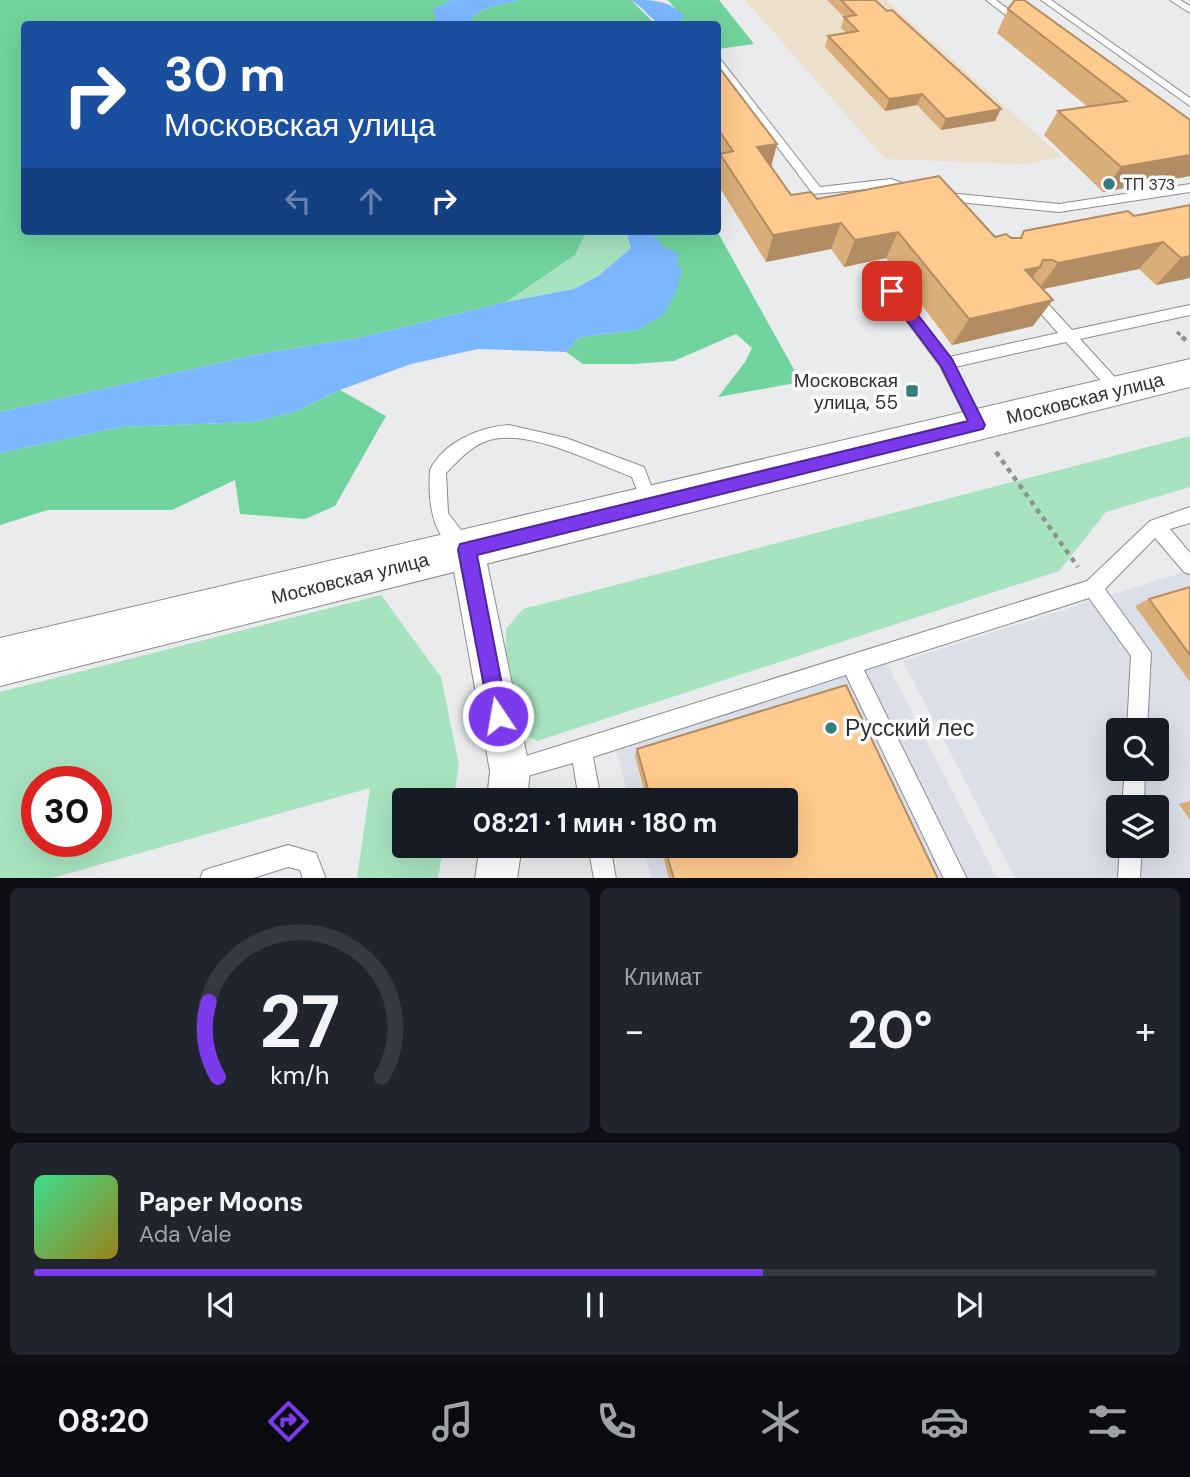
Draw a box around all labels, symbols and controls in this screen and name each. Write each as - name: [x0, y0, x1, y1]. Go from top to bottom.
- text: 30 m: [164, 42, 286, 106]
- icon: right: [49, 49, 140, 140]
- text: Московская улица: [164, 104, 436, 146]
- place label: ТП 373: [1123, 174, 1175, 195]
- marker: ТП 373: [1101, 176, 1117, 192]
- icon: left: [279, 182, 317, 220]
- icon: ahead: [352, 182, 390, 220]
- icon: right: [425, 182, 463, 220]
- pin: [862, 261, 922, 321]
- icon: arrive: [873, 272, 911, 310]
- street label: Московская улица: [1004, 367, 1167, 430]
- place label: Московская улица, 55: [794, 368, 898, 415]
- marker: Московская улица, 55: [904, 383, 920, 399]
- street label: Московская улица: [269, 547, 432, 610]
- position arrow: [461, 679, 535, 753]
- place label: Русский лес: [845, 713, 974, 743]
- map controls: [1106, 718, 1169, 858]
- button: search: [1106, 718, 1169, 781]
- marker: Русский лес: [823, 720, 839, 736]
- speed limit sign: 30: [21, 766, 112, 857]
- button: layers: [1106, 795, 1169, 858]
- text: 08:21 · 1 мин · 180 m: [473, 806, 717, 840]
- text: Климат: [624, 962, 702, 992]
- text: 27: [260, 975, 340, 1070]
- text: 20°: [847, 996, 933, 1064]
- text: −: [624, 1006, 645, 1056]
- text: +: [1135, 1006, 1156, 1056]
- text: km/h: [270, 1058, 330, 1091]
- text: Paper Moons: [139, 1185, 303, 1219]
- text: Ada Vale: [139, 1219, 232, 1249]
- icon: previous: [202, 1286, 240, 1324]
- icon: pause: [576, 1286, 614, 1324]
- icon: next: [950, 1286, 988, 1324]
- icon: directions: [264, 1397, 313, 1446]
- icon: music: [428, 1397, 477, 1446]
- icon: phone: [592, 1397, 641, 1446]
- icon: climate: [756, 1397, 805, 1446]
- icon: car: [920, 1397, 969, 1446]
- icon: filters: [1083, 1397, 1132, 1446]
- text: 08:20: [57, 1400, 149, 1442]

